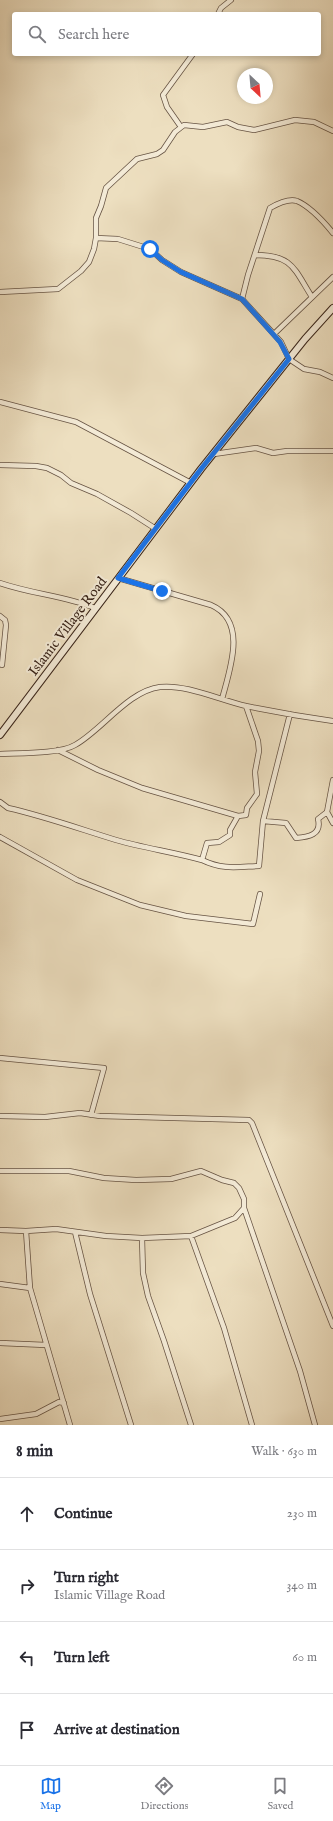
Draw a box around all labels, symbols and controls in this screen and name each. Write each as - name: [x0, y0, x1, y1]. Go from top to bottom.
- search box: [12, 12, 321, 56]
- icon: search: [26, 23, 48, 45]
- text: Search here: [58, 25, 129, 44]
- north arrow: [237, 68, 273, 104]
- route start: [141, 240, 159, 258]
- street label: Islamic Village Road: [25, 573, 111, 680]
- route end: [153, 582, 171, 600]
- text: 8 min: [16, 1441, 53, 1462]
- text: Walk · 630 m: [251, 1443, 317, 1460]
- icon: ahead: [16, 1503, 38, 1525]
- text: Continue: [54, 1504, 112, 1523]
- text: 230 m: [287, 1505, 317, 1522]
- text: Turn right: [54, 1568, 119, 1587]
- icon: right: [16, 1575, 38, 1597]
- text: 340 m: [287, 1577, 317, 1594]
- text: Islamic Village Road: [54, 1587, 165, 1604]
- icon: left: [16, 1647, 38, 1669]
- text: Turn left: [54, 1648, 110, 1667]
- text: 60 m: [292, 1649, 317, 1666]
- icon: arrive: [16, 1719, 38, 1741]
- text: Arrive at destination: [54, 1720, 180, 1739]
- tab: Map: [40, 1775, 62, 1813]
- tab: Directions: [141, 1775, 188, 1813]
- tab: Saved: [267, 1775, 293, 1813]

